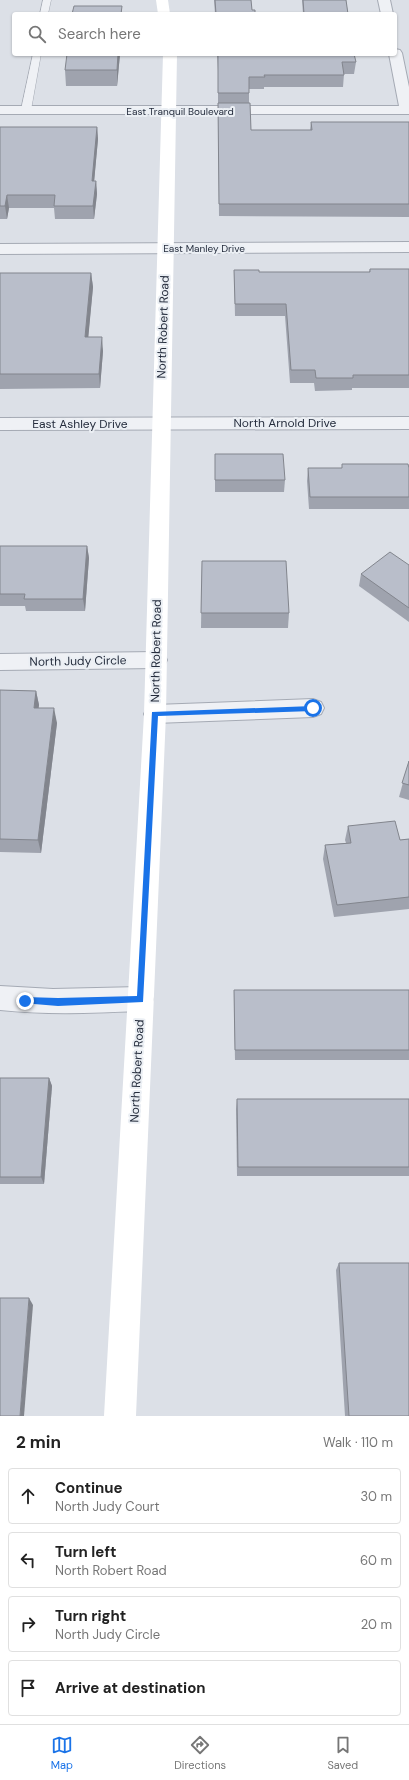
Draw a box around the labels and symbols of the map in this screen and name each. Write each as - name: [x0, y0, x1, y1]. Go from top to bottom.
- street label: East Tranquil Boulevard: [126, 105, 234, 118]
- street label: East Manley Drive: [163, 242, 245, 255]
- street label: North Robert Road: [153, 275, 173, 379]
- street label: North Arnold Drive: [234, 415, 337, 431]
- street label: East Ashley Drive: [32, 416, 128, 432]
- street label: North Robert Road: [147, 599, 165, 703]
- street label: North Judy Circle: [29, 652, 127, 670]
- route start: [304, 699, 322, 717]
- route end: [16, 992, 34, 1010]
- street label: North Robert Road: [126, 1019, 148, 1123]

